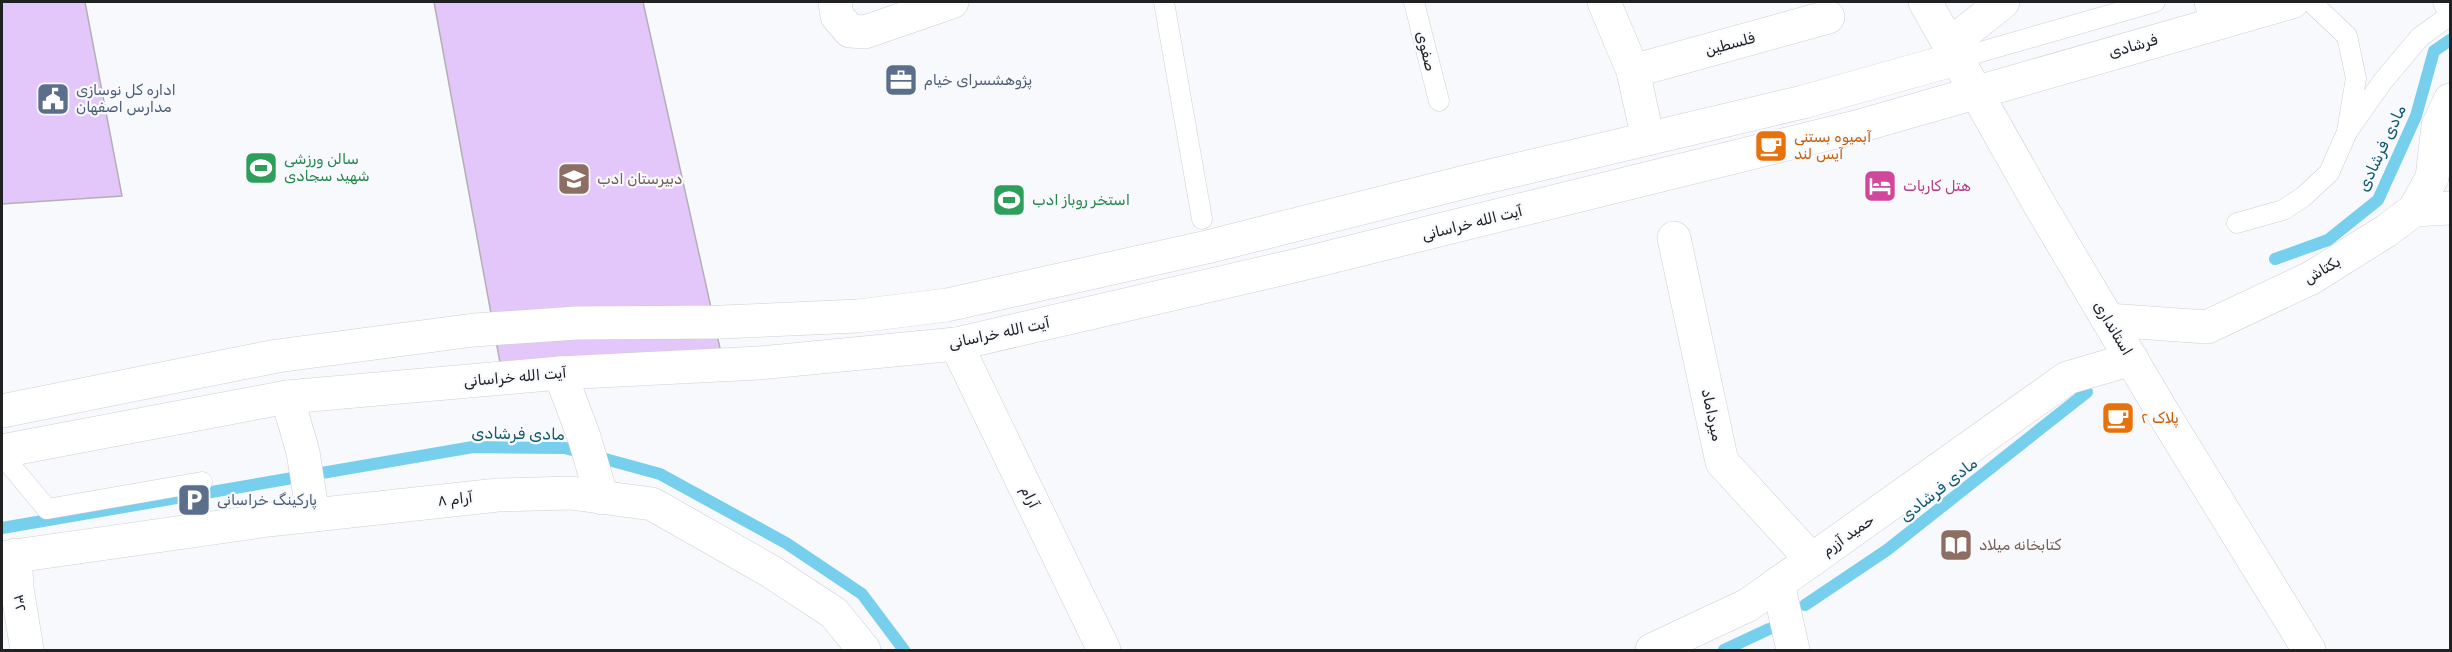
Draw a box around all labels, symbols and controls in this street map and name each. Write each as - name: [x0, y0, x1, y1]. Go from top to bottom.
- street label: صفوی: [1412, 29, 1440, 73]
- street label: فلسطین: [1703, 29, 1757, 59]
- street label: فرشادی: [2106, 30, 2160, 62]
- office icon: پژوهشسرای خیام: [883, 62, 919, 98]
- place label: پژوهشسرای خیام: [924, 71, 1032, 90]
- public building icon: اداره کل نوسازی مدارس اصفهان: [35, 81, 71, 117]
- place label: اداره کل نوسازی مدارس اصفهان: [76, 81, 176, 116]
- water label: مادی فرشادی: [2353, 102, 2411, 195]
- cafe icon: آبمیوه بستنی آیس لند: [1753, 128, 1789, 164]
- place label: آبمیوه بستنی آیس لند: [1794, 128, 1872, 163]
- sports icon: سالن ورزشی شهید سجادی: [243, 150, 279, 186]
- place label: سالن ورزشی شهید سجادی: [284, 150, 370, 185]
- school or university icon: دبیرستان ادب: [556, 161, 592, 197]
- hotel icon: هتل کاربات: [1862, 168, 1898, 204]
- place label: دبیرستان ادب: [597, 170, 682, 188]
- place label: هتل کاربات: [1903, 177, 1971, 195]
- sports icon: استخر روباز ادب: [991, 182, 1027, 218]
- place label: استخر روباز ادب: [1032, 191, 1130, 210]
- street label: آیت الله خراسانی: [1420, 202, 1525, 244]
- street label: بکتاش: [2300, 252, 2344, 288]
- street label: استانداری: [2090, 297, 2136, 359]
- street label: آیت الله خراسانی: [947, 313, 1052, 353]
- street label: آیت الله خراسانی: [463, 363, 568, 390]
- street label: میرداماد: [1698, 387, 1726, 443]
- cafe icon: پلاک ۲: [2100, 400, 2136, 436]
- place label: پلاک ۲: [2141, 409, 2179, 428]
- water label: مادی فرشادی: [471, 423, 565, 445]
- water label: مادی فرشادی: [1896, 453, 1982, 526]
- parking icon: پارکینگ خراسانی: [176, 482, 212, 518]
- street label: آرام: [1016, 483, 1043, 512]
- street label: ۸ آرام: [436, 488, 474, 511]
- place label: پارکینگ خراسانی: [217, 491, 317, 510]
- street label: حمید آزرم: [1818, 510, 1878, 560]
- library icon: کتابخانه میلاد: [1938, 527, 1974, 563]
- place label: کتابخانه میلاد: [1979, 536, 2061, 554]
- street label: ۳۲: [10, 593, 30, 613]

